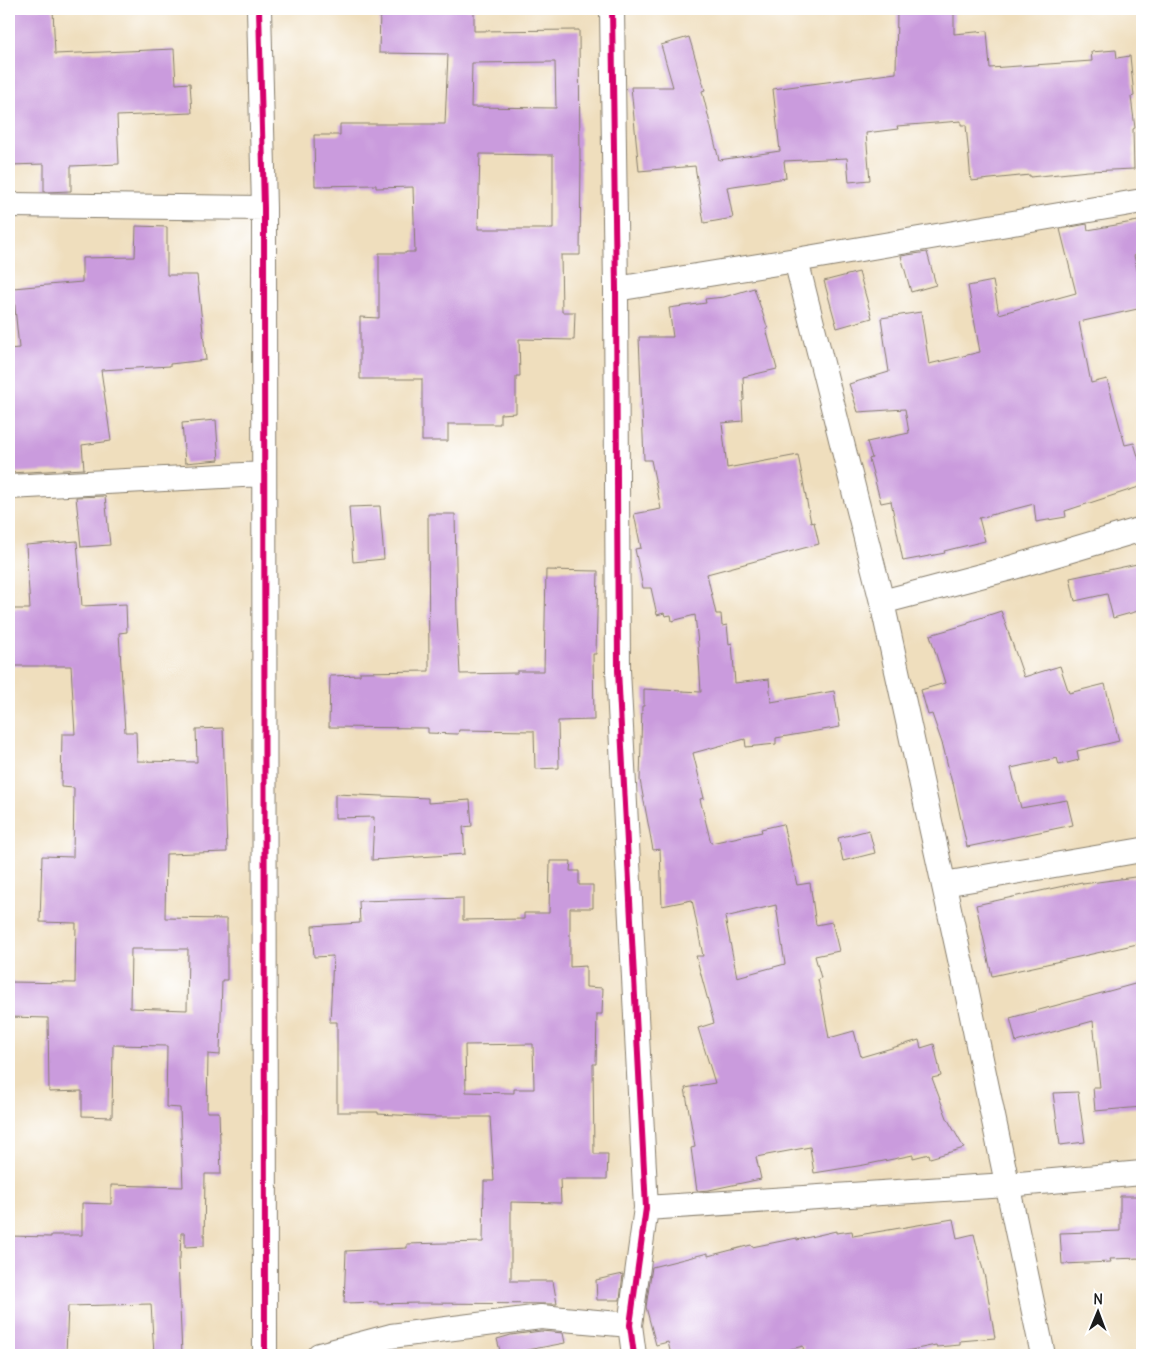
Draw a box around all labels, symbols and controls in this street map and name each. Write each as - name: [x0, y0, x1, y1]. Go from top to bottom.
- north arrow: [1074, 1286, 1124, 1336]
- text: N: [1093, 1290, 1103, 1308]

